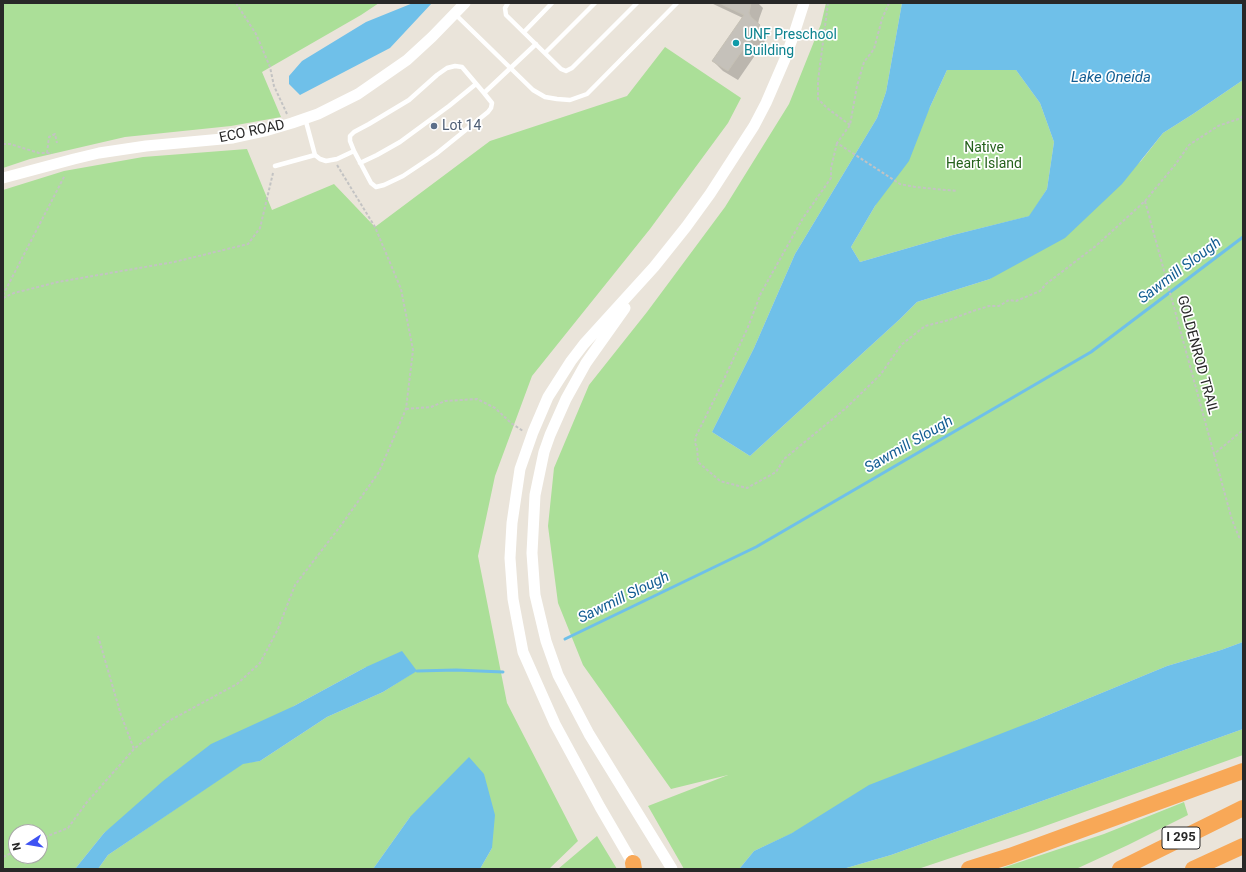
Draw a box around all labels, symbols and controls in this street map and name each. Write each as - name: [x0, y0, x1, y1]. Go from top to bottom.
- place label: UNF Preschool Building: [744, 27, 837, 60]
- marker: UNF Preschool Building: [731, 38, 741, 48]
- water label: Lake Oneida: [1071, 69, 1151, 87]
- street label: ECO ROAD: [218, 117, 286, 147]
- place label: Lot 14: [442, 118, 481, 134]
- marker: Lot 14: [429, 121, 439, 131]
- park label: Native Heart Island: [946, 140, 1022, 172]
- water label: Sawmill Slough: [1135, 234, 1225, 308]
- street label: GOLDENROD TRAIL: [1173, 294, 1221, 416]
- water label: Sawmill Slough: [862, 412, 956, 478]
- water label: Sawmill Slough: [575, 568, 673, 628]
- north arrow: [8, 824, 48, 864]
- road number: I 295: [1162, 827, 1200, 849]
- text: N: [10, 841, 24, 852]

